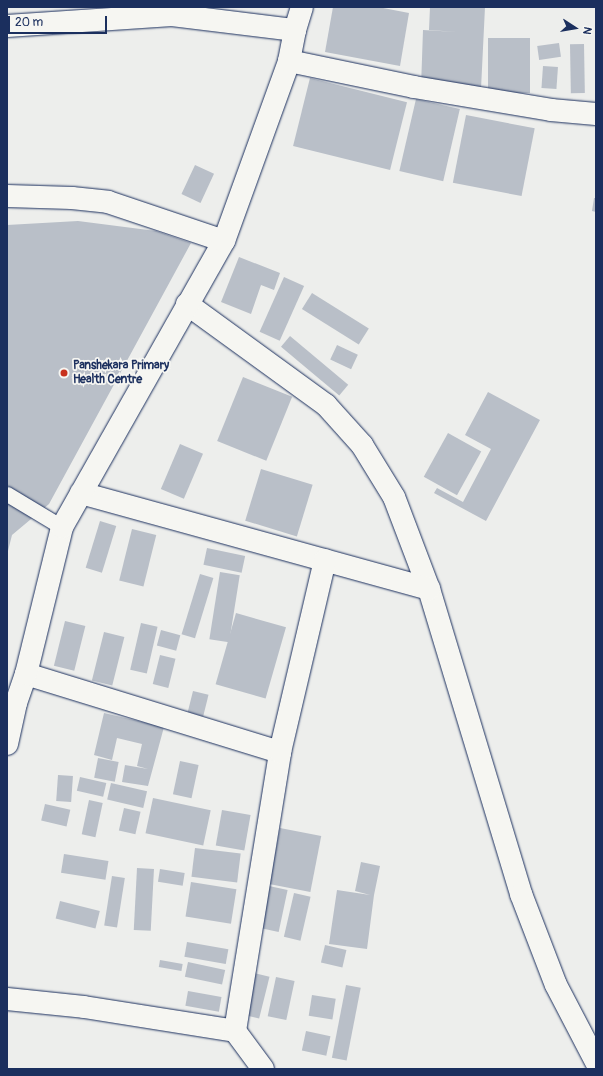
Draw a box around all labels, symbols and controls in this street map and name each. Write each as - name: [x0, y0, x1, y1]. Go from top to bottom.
- scale bar: [10, 8, 109, 34]
- north arrow: [555, 8, 595, 48]
- text: 20 m: [15, 15, 43, 30]
- text: N: [580, 26, 594, 36]
- place label: Panshekara Primary Health Centre: [73, 359, 169, 387]
- marker: Panshekara Primary Health Centre: [58, 367, 70, 379]

